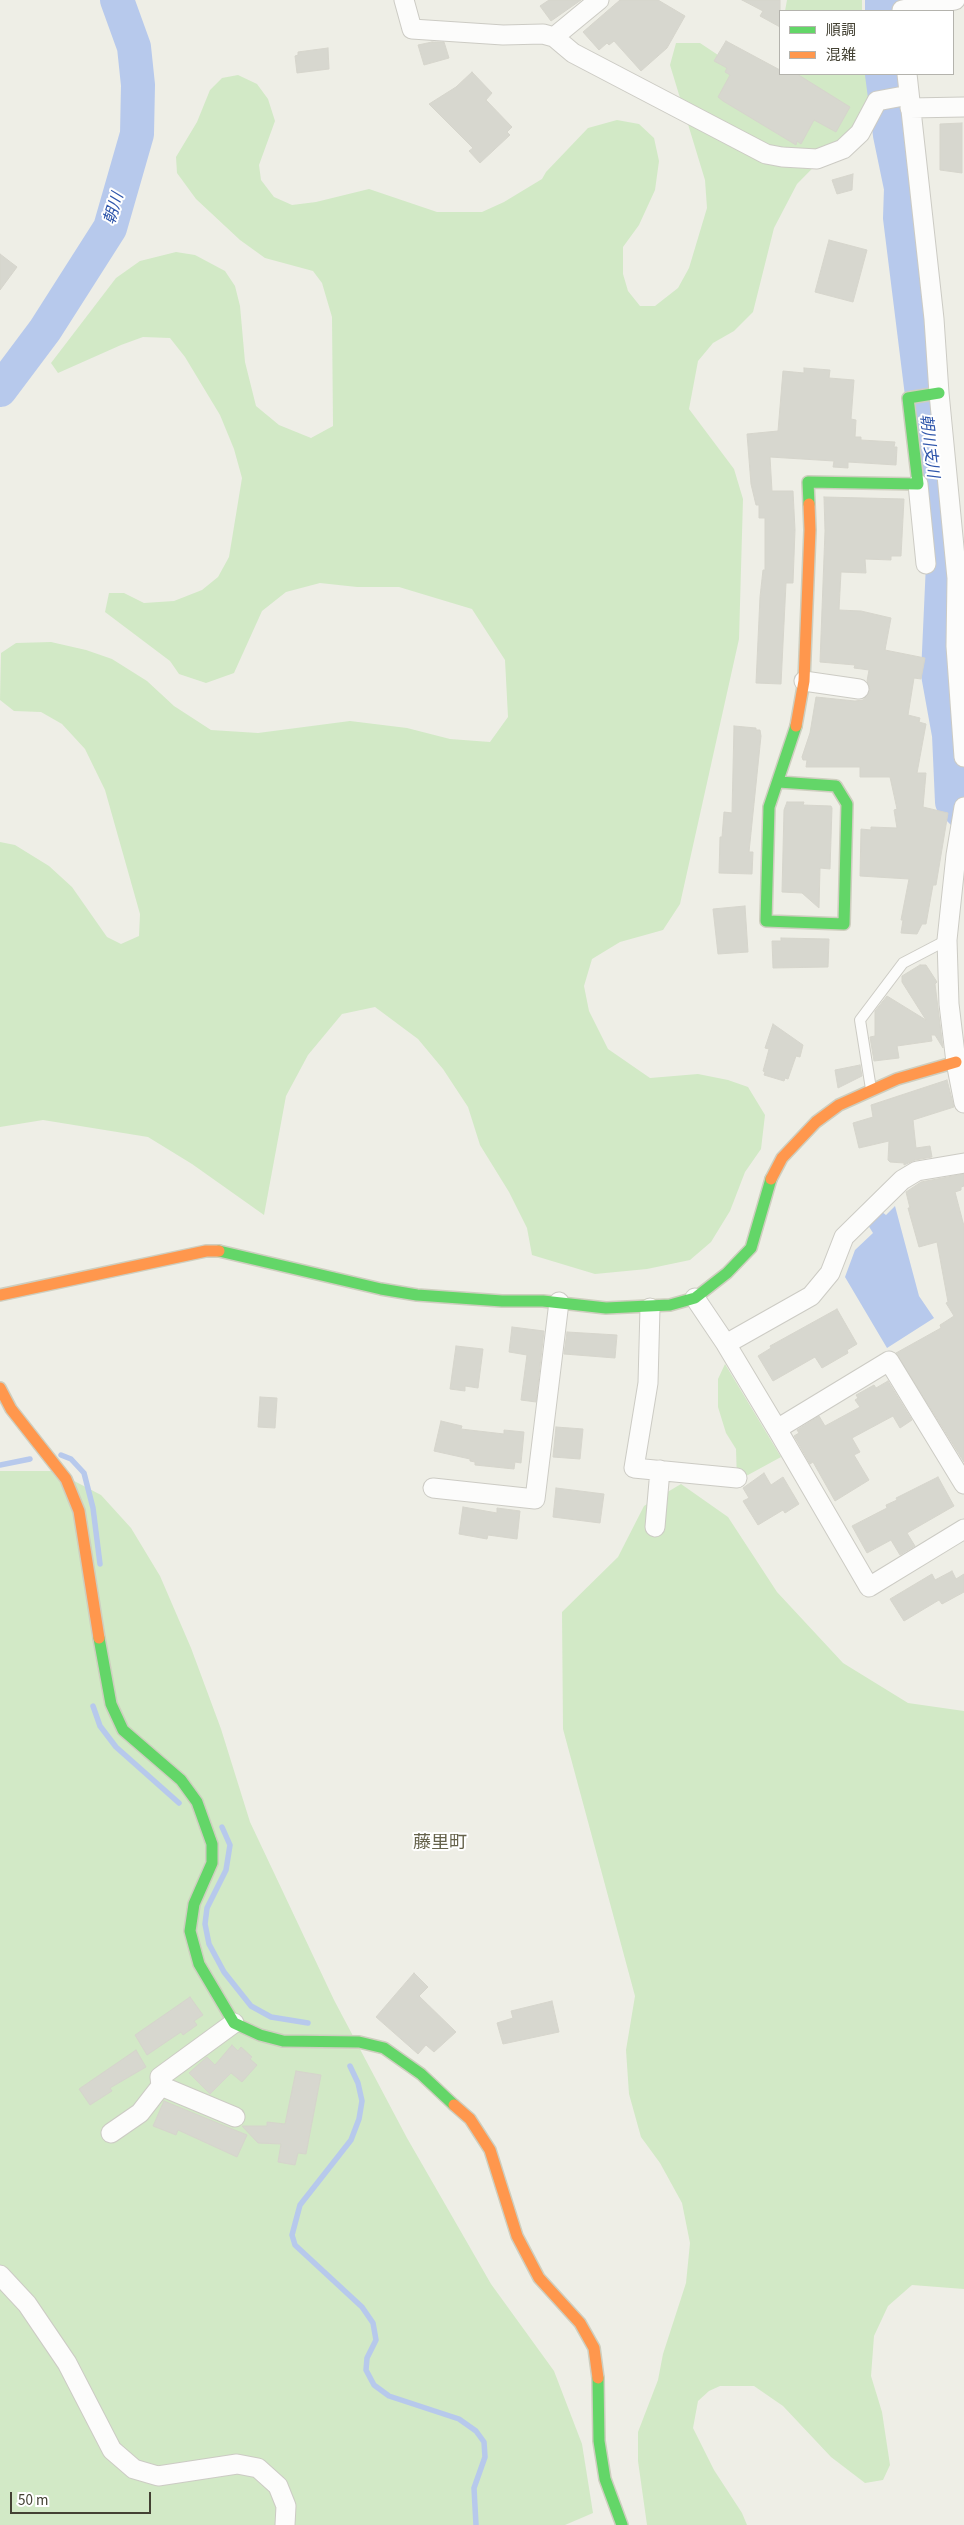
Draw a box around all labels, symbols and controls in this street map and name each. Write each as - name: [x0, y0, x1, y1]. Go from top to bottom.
- legend: [779, 10, 954, 75]
- text: 順調: [826, 20, 856, 41]
- text: 混雑: [826, 45, 856, 66]
- water label: 朝川: [101, 191, 129, 227]
- water label: 朝川支川: [915, 413, 941, 479]
- district label: 藤里町: [413, 1833, 467, 1855]
- scale bar: [12, 2482, 154, 2514]
- text: 50 m: [18, 2490, 48, 2511]

